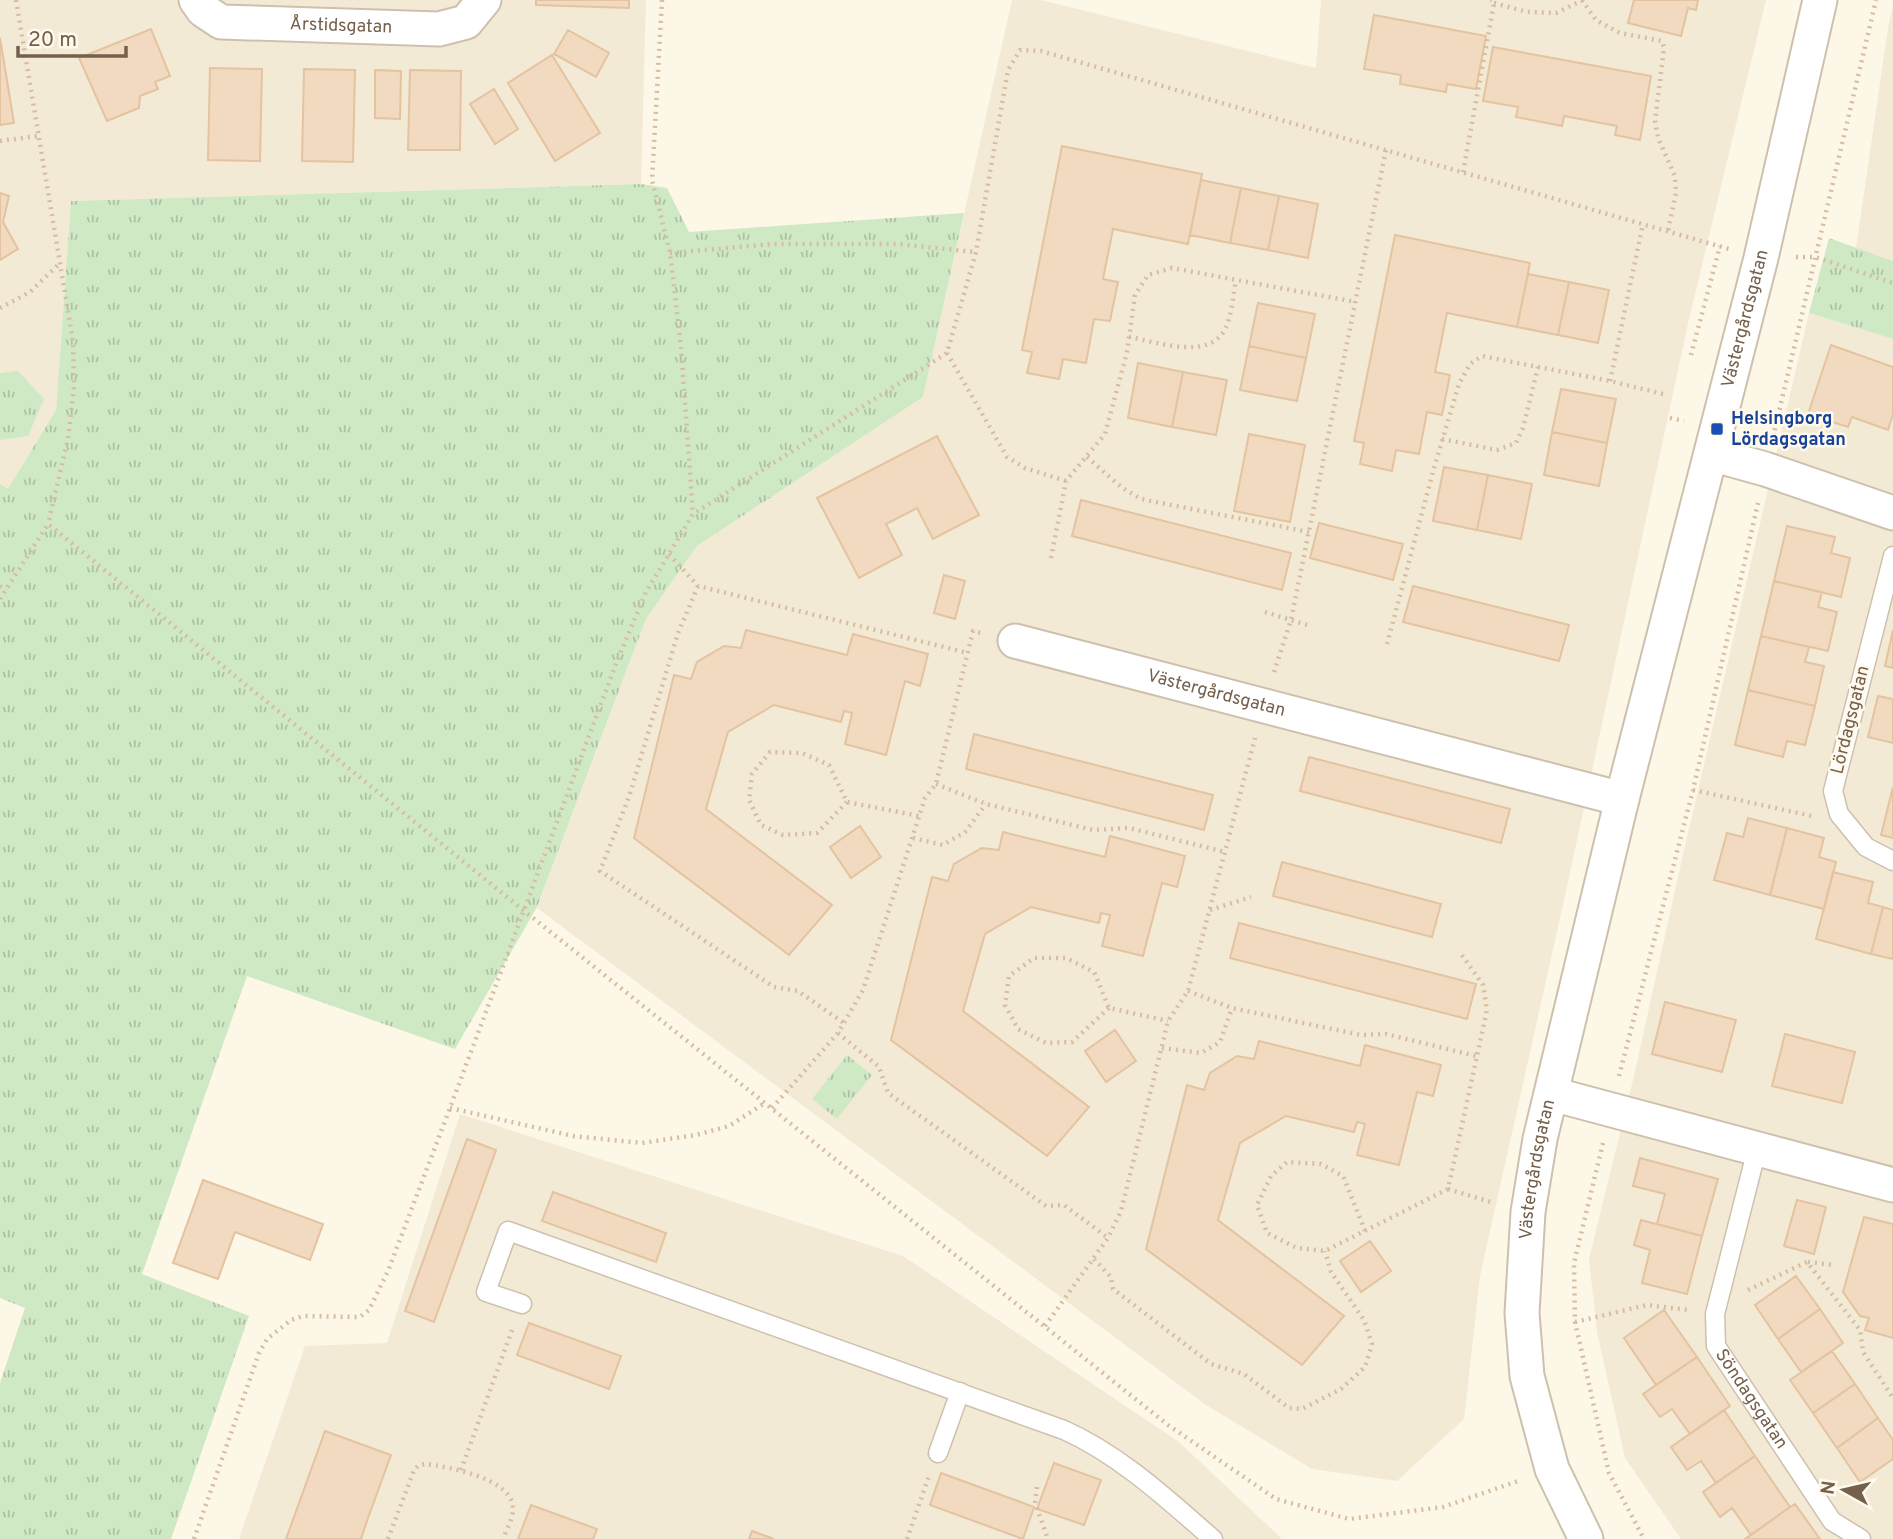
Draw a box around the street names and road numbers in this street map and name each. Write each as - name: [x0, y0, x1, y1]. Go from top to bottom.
- street label: Årstidsgatan: [289, 13, 393, 39]
- street label: Västergårdsgatan: [1717, 247, 1774, 390]
- street label: Lördagsgatan: [1826, 663, 1876, 777]
- street label: Västergårdsgatan: [1145, 664, 1288, 722]
- street label: Västergårdsgatan: [1515, 1097, 1561, 1240]
- street label: Söndagsgatan: [1710, 1345, 1793, 1454]

